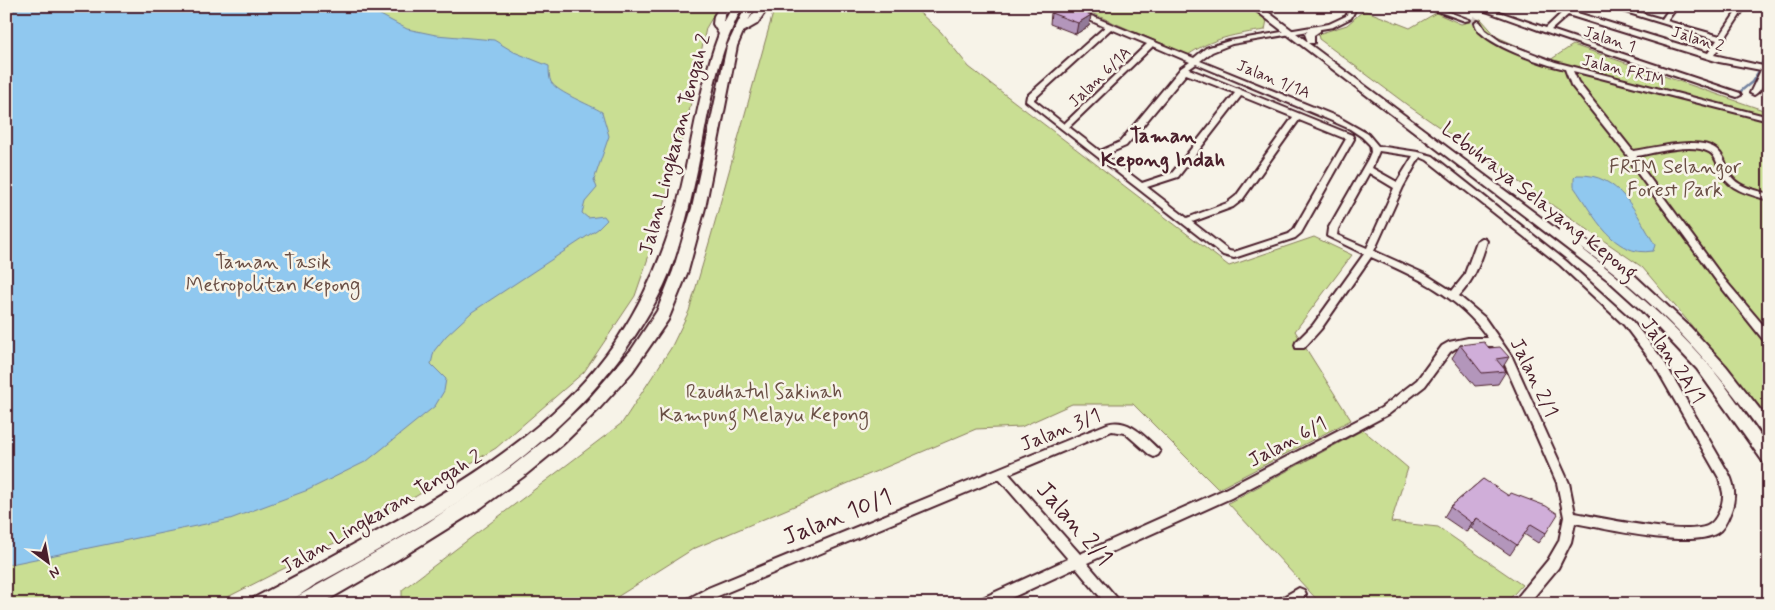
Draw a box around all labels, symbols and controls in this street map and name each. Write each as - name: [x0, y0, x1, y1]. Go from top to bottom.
- street label: Jalan 1: [1581, 21, 1638, 58]
- street label: Jalan 2: [1669, 22, 1727, 57]
- street label: Jalan Lingkaran Tengah 2: [633, 31, 719, 258]
- street label: Jalan 6/1A: [1064, 42, 1136, 112]
- street label: Jalan FRIM: [1580, 50, 1667, 91]
- street label: Jalan 1/1A: [1233, 55, 1313, 104]
- street label: Lebuhraya Selayang Kepong: [1434, 116, 1643, 288]
- district label: Taman Kepong Indah: [1101, 122, 1225, 174]
- park label: FRIM Selangor Forest Park: [1609, 154, 1742, 204]
- park label: Taman Tasik Metropolitan Kepong: [186, 249, 360, 300]
- street label: Jalan 2A/1: [1634, 313, 1711, 409]
- street label: Jalan 2/1: [1503, 334, 1564, 422]
- park label: Raudhatul Sakinah Kampung Melayu Kepong: [659, 379, 869, 431]
- street label: Jalan 3/1: [1016, 402, 1105, 459]
- street label: Jalan 6/1: [1244, 410, 1332, 474]
- street label: Jalan Lingkaran Tengah 2: [276, 443, 488, 582]
- street label: Jalan 2/1: [1029, 475, 1119, 573]
- street label: Jalan 10/1: [779, 482, 897, 553]
- north arrow: [22, 538, 72, 588]
- text: N: [46, 562, 63, 582]

